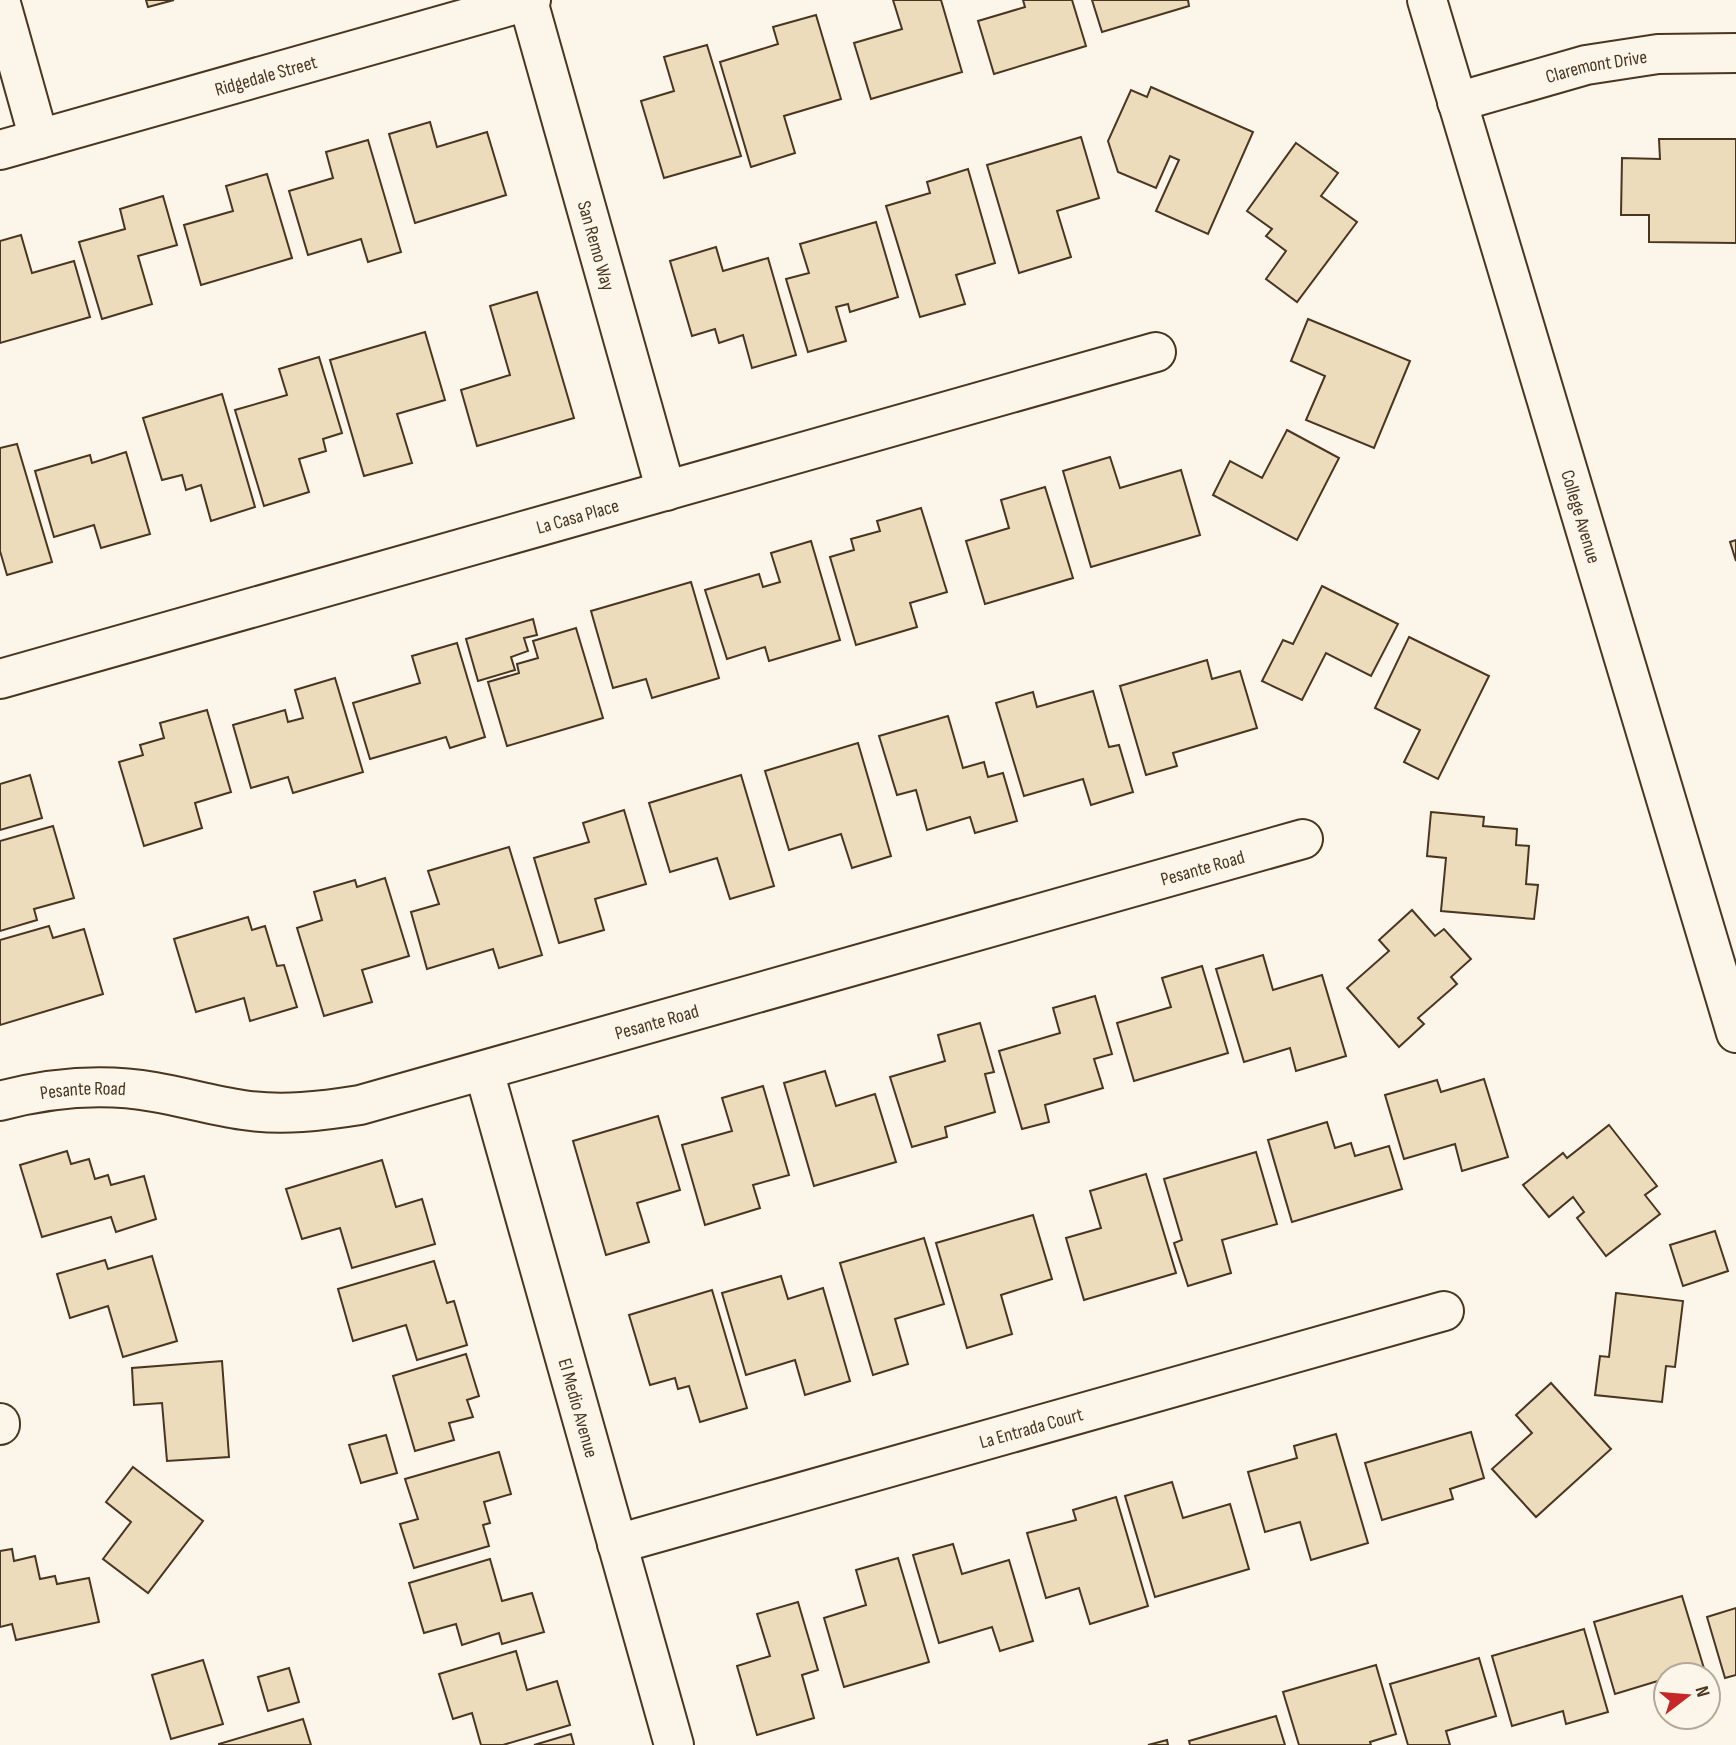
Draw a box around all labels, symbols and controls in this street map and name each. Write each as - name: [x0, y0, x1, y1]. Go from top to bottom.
- street label: Claremont Drive: [1543, 46, 1649, 89]
- street label: Ridgedale Street: [212, 51, 320, 102]
- street label: San Remo Way: [572, 198, 619, 294]
- street label: College Avenue: [1555, 467, 1605, 566]
- street label: La Casa Place: [534, 495, 622, 540]
- street label: Pesante Road: [1158, 846, 1247, 892]
- street label: Pesante Road: [612, 1000, 702, 1046]
- street label: Pesante Road: [39, 1077, 126, 1105]
- street label: El Medio Avenue: [553, 1356, 602, 1461]
- street label: La Entrada Court: [977, 1403, 1086, 1454]
- north arrow: [1652, 1661, 1722, 1731]
- text: N: [1689, 1684, 1714, 1700]

